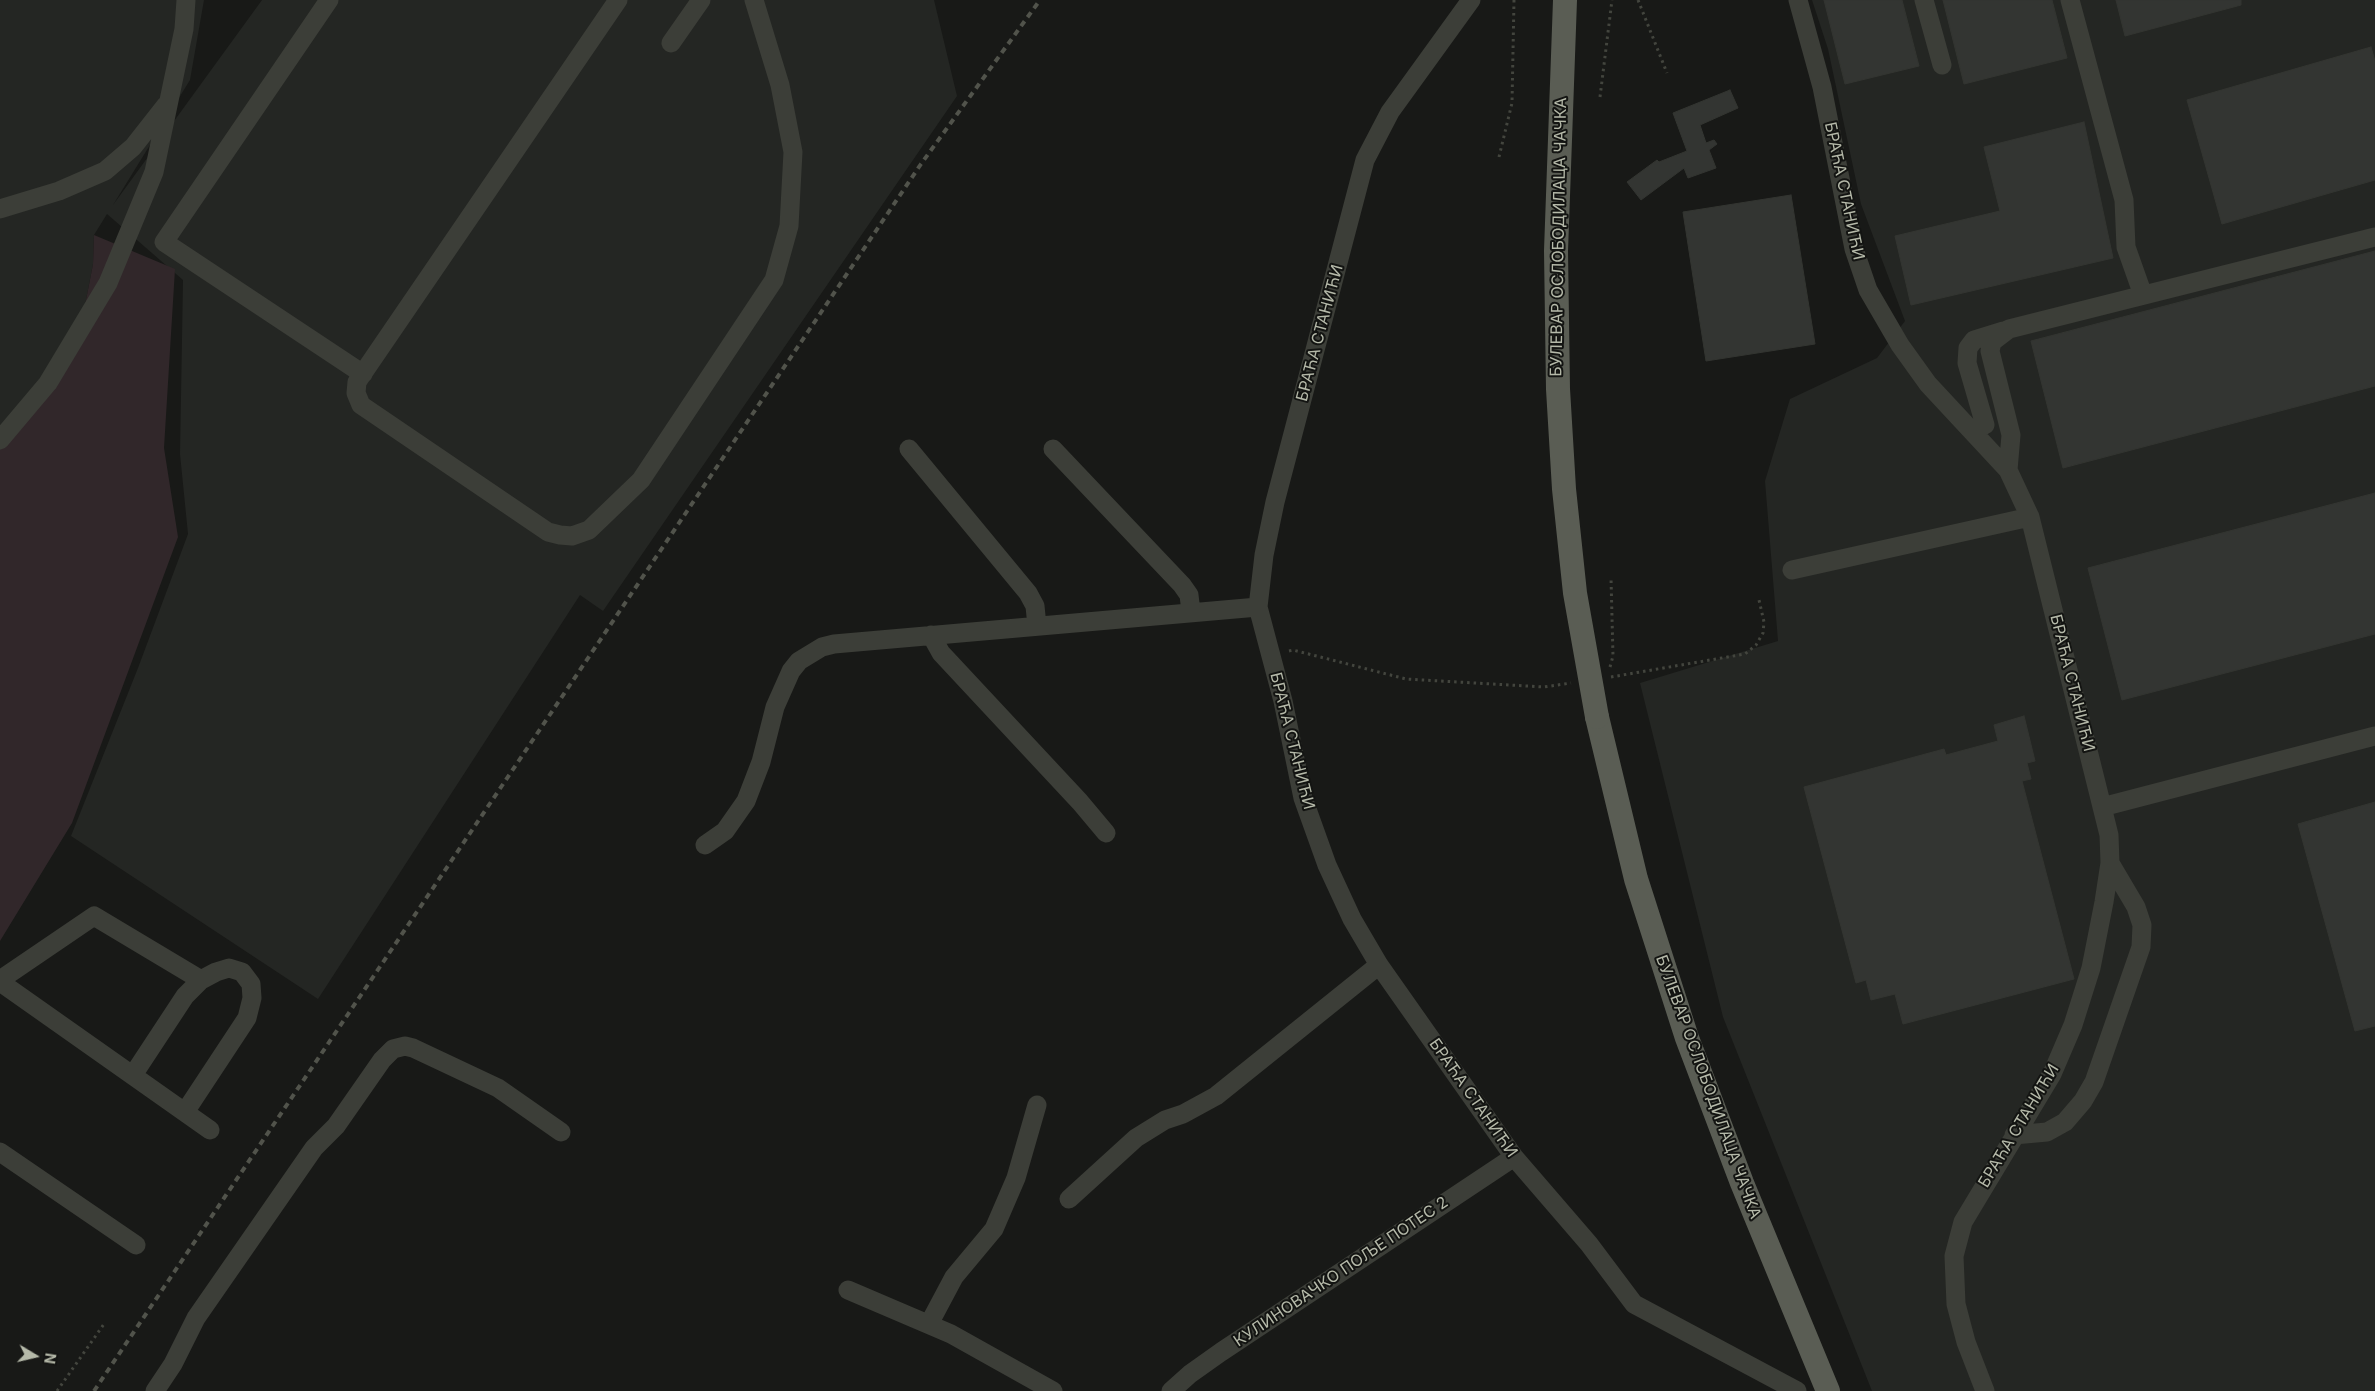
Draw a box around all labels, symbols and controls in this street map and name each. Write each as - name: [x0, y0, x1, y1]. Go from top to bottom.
- street label: БУЛЕВАР ОСЛОБОДИЛАЦА ЧАЧКА: [1547, 97, 1571, 377]
- street label: БРАЋА СТАНИЋИ: [1820, 120, 1868, 262]
- street label: БРАЋА СТАНИЋИ: [1293, 263, 1347, 403]
- street label: БРАЋА СТАНИЋИ: [2046, 612, 2098, 754]
- street label: БРАЋА СТАНИЋИ: [1266, 670, 1318, 812]
- street label: БУЛЕВАР ОСЛОБОДИЛАЦА ЧАЧКА: [1651, 952, 1765, 1222]
- street label: БРАЋА СТАНИЋИ: [1425, 1035, 1521, 1161]
- street label: БРАЋА СТАНИЋИ: [1975, 1061, 2063, 1191]
- street label: КУЛИНОВАЧКО ПОЉЕ ПОТЕС 2: [1230, 1193, 1452, 1351]
- north arrow: [10, 1331, 60, 1381]
- text: N: [41, 1352, 60, 1365]

